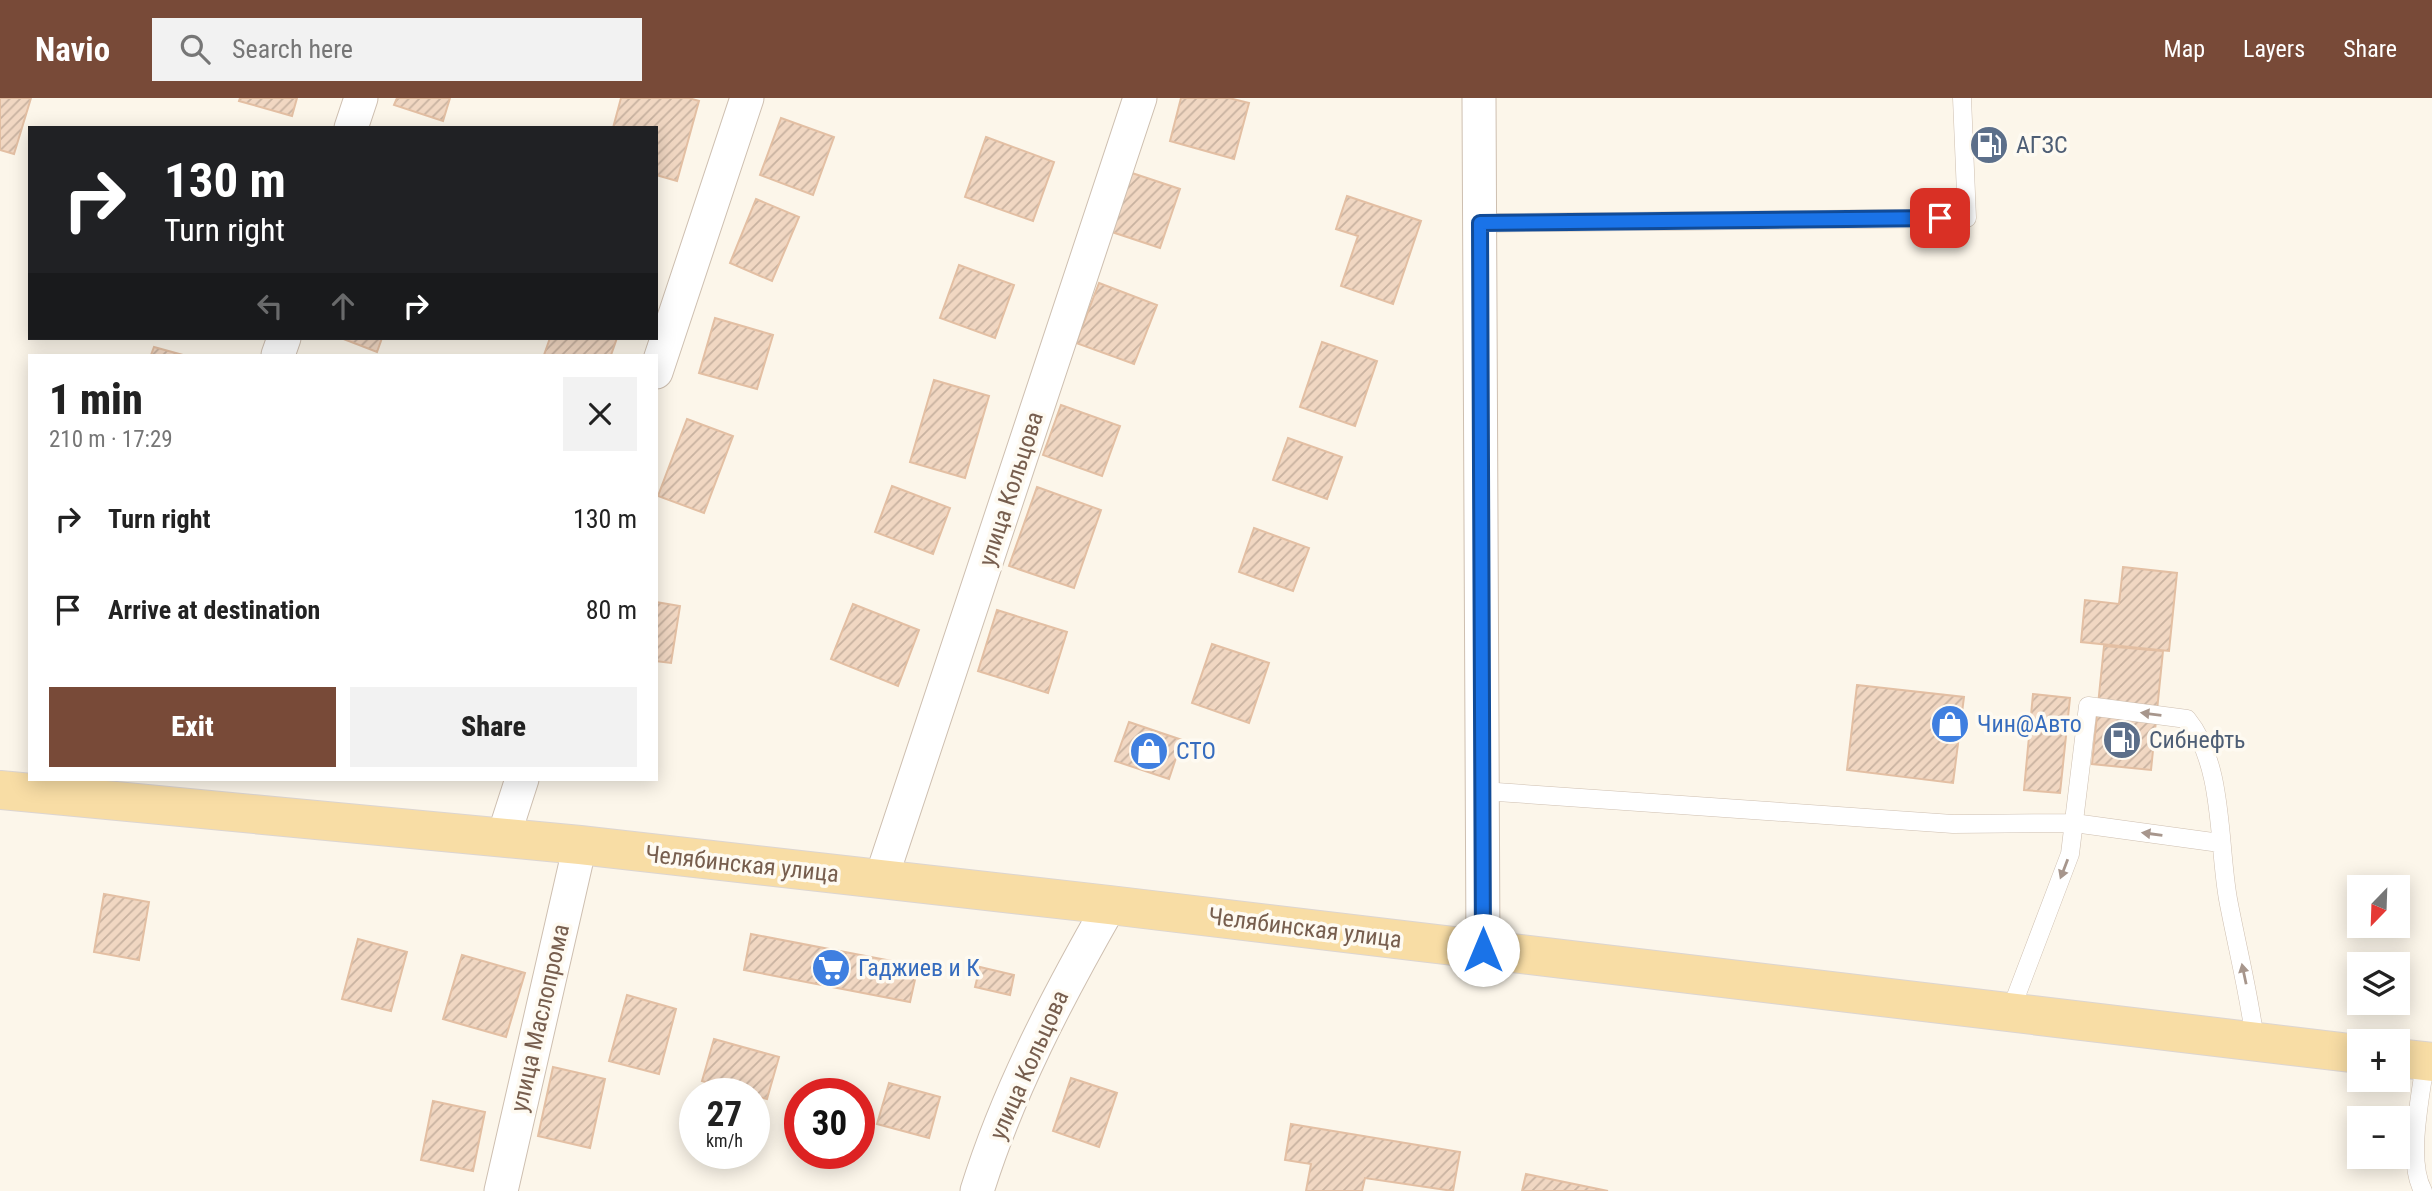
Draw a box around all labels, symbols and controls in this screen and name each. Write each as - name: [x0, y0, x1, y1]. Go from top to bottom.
- search box: [152, 18, 642, 81]
- text: Navio: [35, 30, 110, 69]
- icon: search: [176, 30, 214, 68]
- text: Search here: [232, 34, 353, 64]
- text: Map: [2164, 35, 2205, 63]
- text: Layers: [2243, 35, 2305, 63]
- text: Share: [2343, 35, 2397, 63]
- fuel station icon: АГЗС: [1968, 124, 2010, 166]
- place label: АГЗС: [2016, 131, 2068, 159]
- text: 130 m: [164, 152, 286, 209]
- icon: right: [49, 154, 140, 245]
- pin: [1910, 188, 1970, 248]
- icon: arrive: [1921, 199, 1959, 237]
- text: Turn right: [164, 211, 285, 249]
- icon: left: [251, 287, 289, 325]
- icon: ahead: [324, 287, 362, 325]
- icon: right: [397, 287, 435, 325]
- text: 1 min: [49, 375, 143, 424]
- button: close: [563, 377, 637, 451]
- street label: улица Кольцова: [973, 408, 1049, 570]
- text: 210 m · 17:29: [49, 426, 173, 453]
- icon: right: [49, 500, 87, 538]
- text: Turn right: [108, 504, 210, 534]
- text: 130 m: [573, 504, 637, 534]
- icon: arrive: [49, 591, 87, 629]
- text: Arrive at destination: [108, 595, 320, 625]
- text: 80 m: [586, 595, 637, 625]
- button: Exit: [49, 687, 336, 767]
- button: Share: [350, 687, 637, 767]
- shop icon: Чин@Авто: [1929, 703, 1971, 745]
- one-way arrow: [2139, 709, 2161, 720]
- place label: Чин@Авто: [1977, 710, 2082, 738]
- fuel station icon: Сибнефть: [2101, 719, 2143, 761]
- place label: Сибнефть: [2149, 726, 2246, 754]
- shop icon: СТО: [1128, 730, 1170, 772]
- place label: СТО: [1176, 737, 1216, 765]
- one-way arrow: [2141, 828, 2163, 839]
- street label: Челябинская улица: [644, 840, 840, 888]
- one-way arrow: [2059, 858, 2070, 879]
- north arrow: [2347, 875, 2410, 938]
- map controls: [2347, 875, 2410, 1169]
- street label: Челябинская улица: [1207, 902, 1403, 954]
- position arrow: [1446, 913, 1520, 987]
- street label: улица Маслопрома: [505, 921, 575, 1115]
- supermarket icon: Гаджиев и К: [810, 947, 852, 989]
- button: layers: [2347, 952, 2410, 1015]
- place label: Гаджиев и К: [858, 954, 980, 982]
- one-way arrow: [2239, 963, 2250, 985]
- street label: улица Кольцова: [984, 986, 1074, 1144]
- button: +: [2347, 1029, 2410, 1092]
- speed limit sign: 30: [784, 1078, 875, 1169]
- text: 27: [707, 1094, 742, 1135]
- button: −: [2347, 1106, 2410, 1169]
- text: km/h: [706, 1130, 743, 1151]

